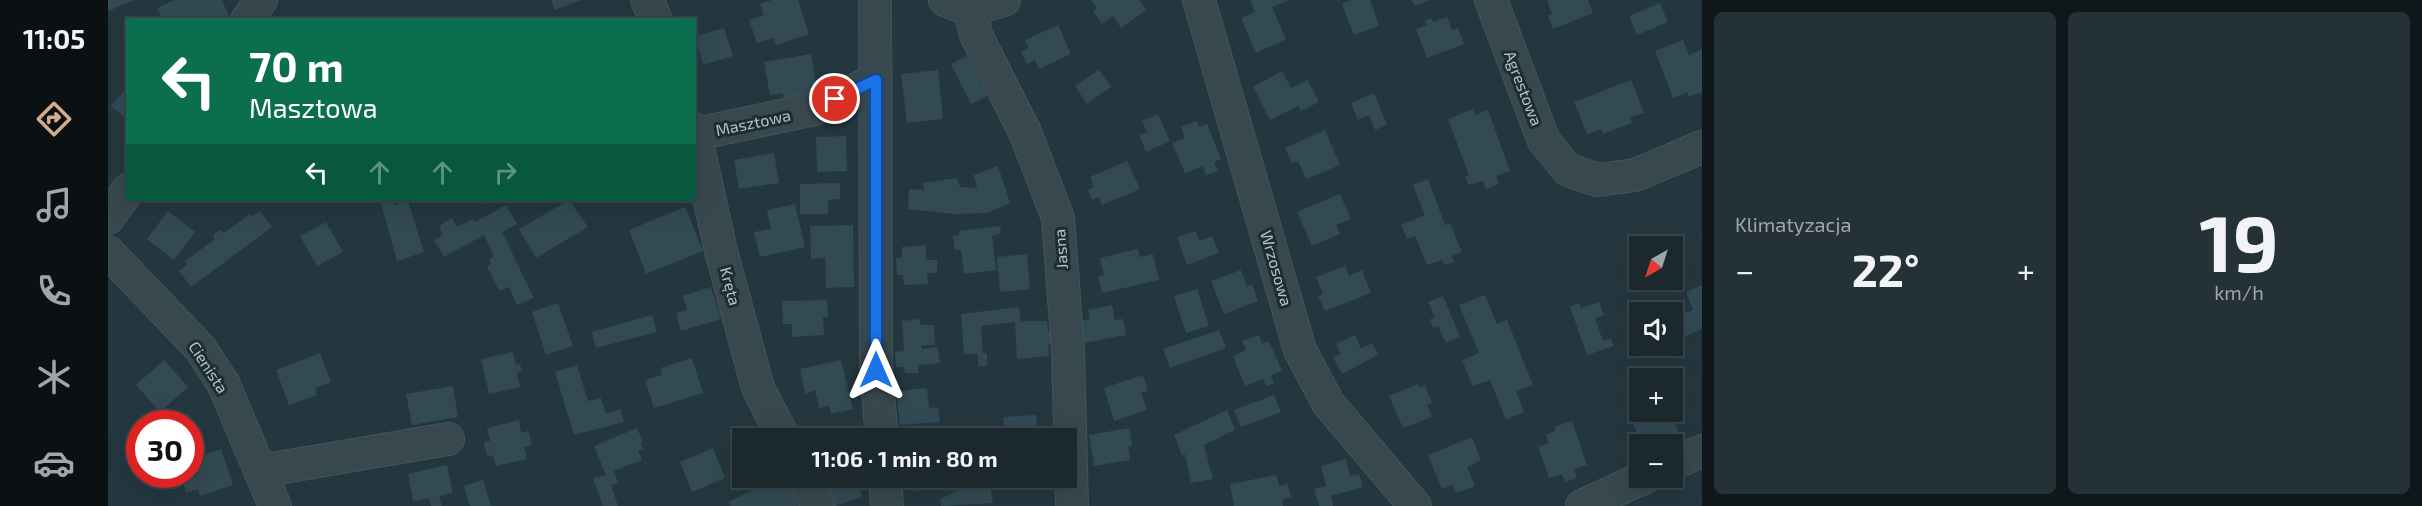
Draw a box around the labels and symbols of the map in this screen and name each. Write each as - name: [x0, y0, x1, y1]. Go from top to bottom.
- street label: Agrestowa: [1501, 48, 1547, 128]
- pin: [809, 73, 860, 124]
- street label: Masztowa: [714, 105, 792, 139]
- street label: Jasna: [1049, 228, 1071, 270]
- street label: Wrzosowa: [1257, 228, 1297, 308]
- north arrow: [1629, 236, 1683, 290]
- street label: Kręta: [717, 265, 745, 307]
- street label: Cienista: [185, 338, 233, 396]
- position arrow: [844, 338, 908, 402]
- speed limit sign: 30: [126, 410, 204, 488]

